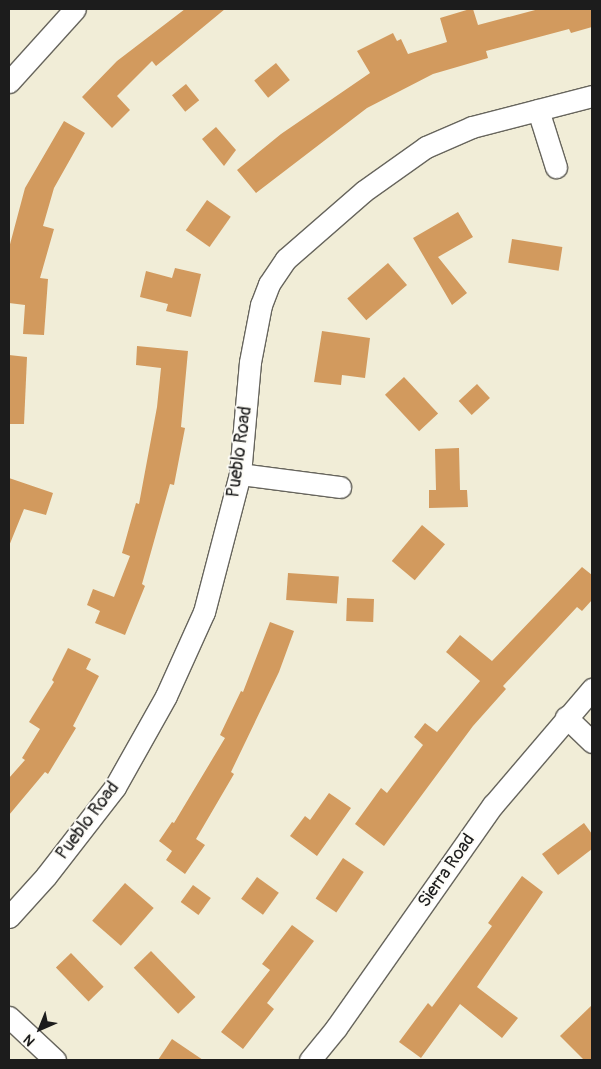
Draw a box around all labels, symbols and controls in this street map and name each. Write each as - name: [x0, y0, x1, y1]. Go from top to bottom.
- street label: Pueblo Road: [223, 405, 257, 499]
- street label: Pueblo Road: [52, 778, 124, 864]
- street label: Sierra Road: [414, 830, 480, 912]
- north arrow: [15, 1004, 65, 1054]
- text: N: [20, 1031, 39, 1050]

